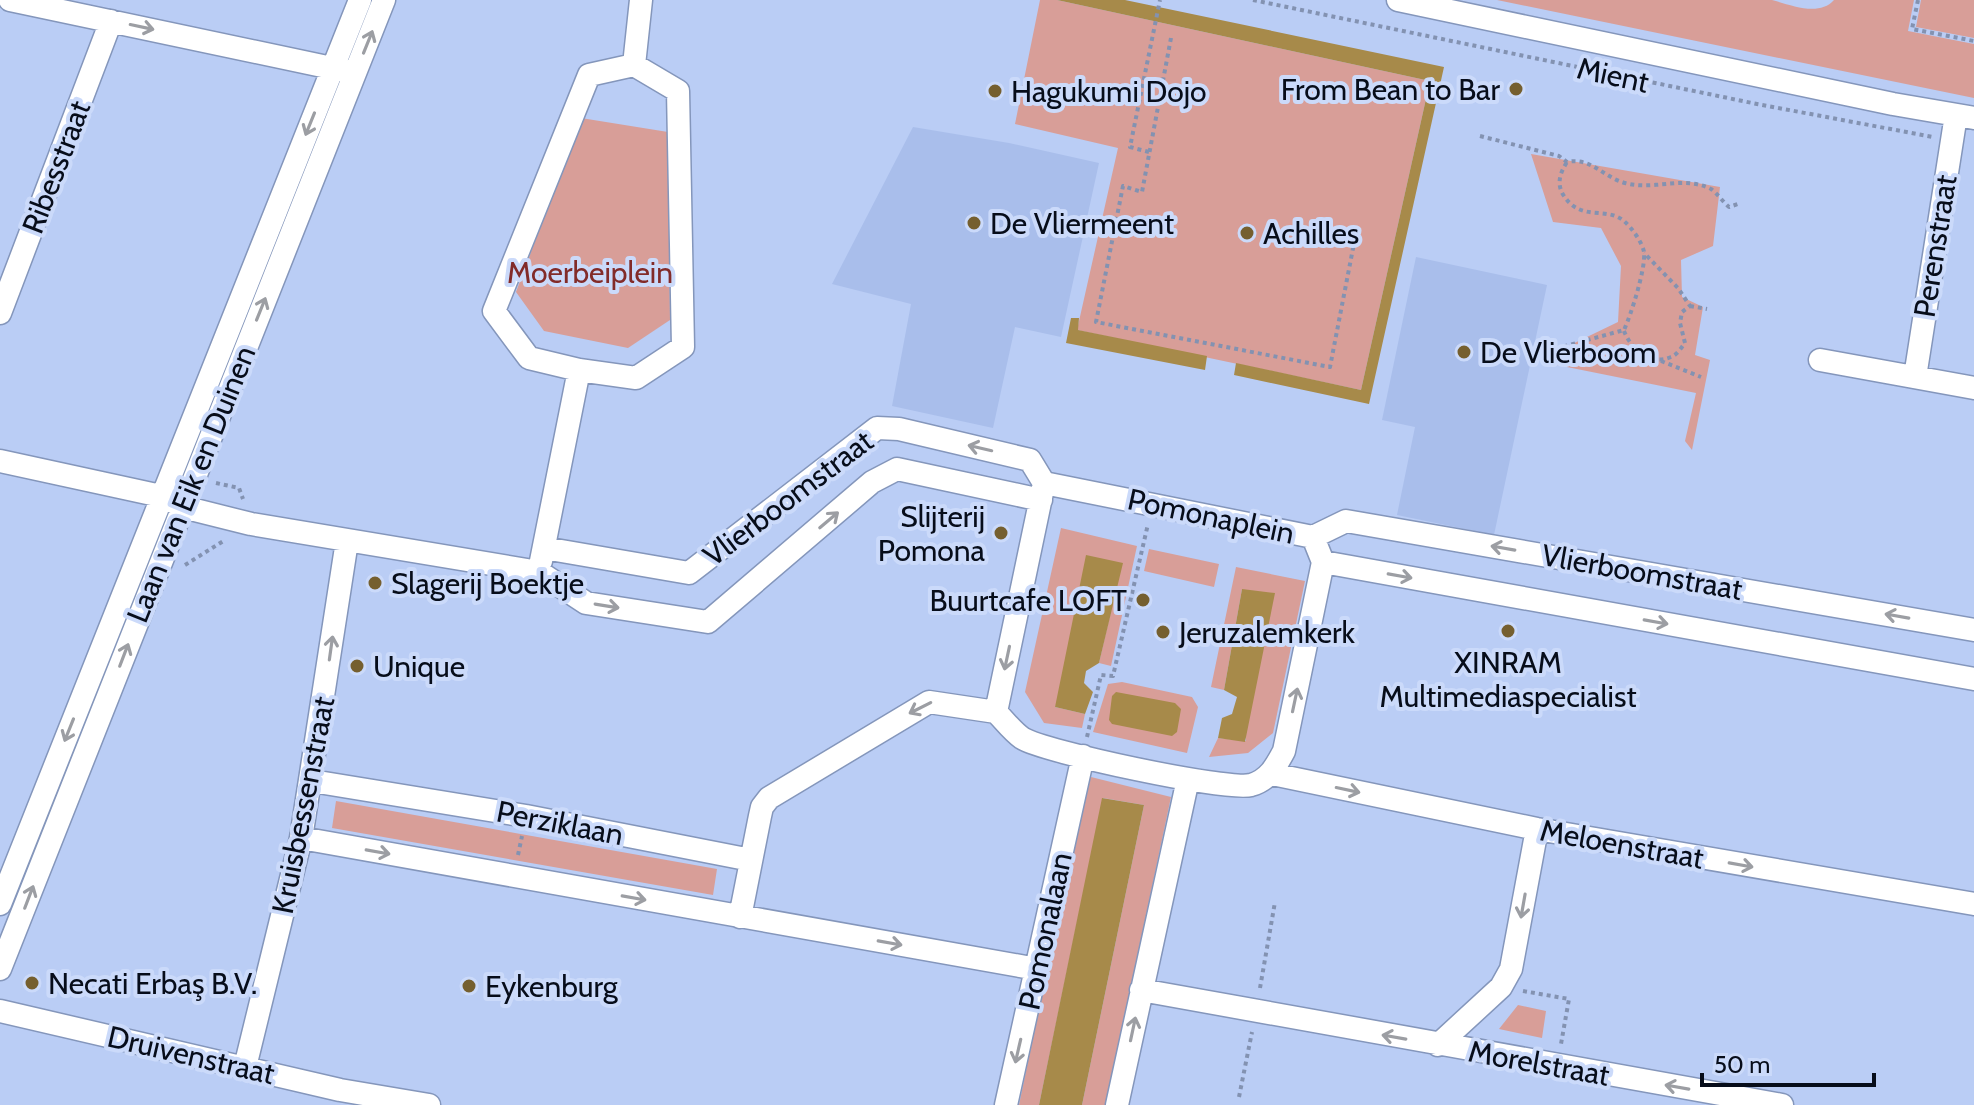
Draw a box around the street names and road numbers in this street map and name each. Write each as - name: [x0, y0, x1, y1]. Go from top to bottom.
- street label: Mient: [1574, 49, 1652, 101]
- street label: Ribesstraat: [14, 95, 98, 239]
- street label: Perenstraat: [1905, 172, 1965, 320]
- street label: Laan van Eik en Duinen: [119, 340, 263, 628]
- street label: Vlierboomstraat: [696, 422, 880, 574]
- street label: Pomonaplein: [1124, 480, 1298, 552]
- street label: Vlierboomstraat: [1539, 536, 1745, 608]
- street label: Kruisbessenstraat: [264, 693, 342, 917]
- street label: Perziklaan: [494, 793, 626, 853]
- street label: Meloenstraat: [1537, 811, 1707, 877]
- street label: Pomonalaan: [1010, 849, 1080, 1013]
- street label: Druivenstraat: [104, 1018, 278, 1092]
- street label: Morelstraat: [1466, 1032, 1612, 1094]

